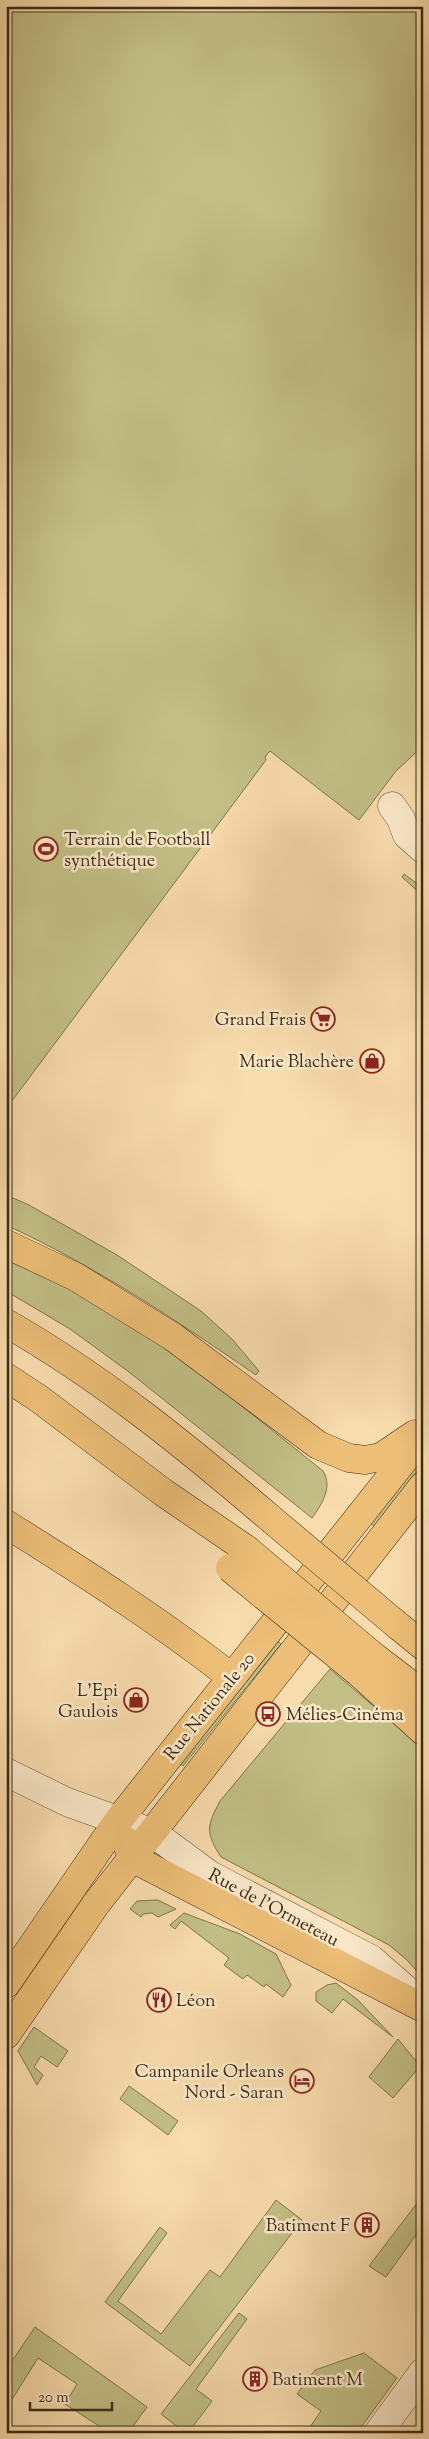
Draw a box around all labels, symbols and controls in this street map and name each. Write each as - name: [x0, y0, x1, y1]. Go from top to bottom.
- place label: Terrain de Football synthétique: [64, 828, 211, 875]
- sports icon: Terrain de Football synthétique: [33, 836, 59, 862]
- supermarket icon: Grand Frais: [310, 1006, 336, 1032]
- place label: Grand Frais: [215, 1008, 306, 1034]
- shop icon: Marie Blachère: [359, 1048, 385, 1074]
- place label: Marie Blachère: [239, 1050, 354, 1076]
- street label: Rue Nationale 20: [159, 1648, 262, 1767]
- place label: L'Epi Gaulois: [58, 1679, 118, 1726]
- shop icon: L'Epi Gaulois: [123, 1687, 149, 1713]
- bus stop icon: Mélies-Cinéma: [255, 1701, 281, 1727]
- place label: Mélies-Cinéma: [286, 1703, 404, 1729]
- street label: Rue de l'Ormeteau: [203, 1863, 343, 1954]
- restaurant icon: Léon: [146, 1987, 172, 2013]
- place label: Léon: [176, 1989, 216, 2015]
- place label: Campanile Orleans Nord - Saran: [134, 2060, 284, 2107]
- hotel icon: Campanile Orleans Nord - Saran: [289, 2068, 315, 2094]
- building icon: Batiment F: [354, 2212, 380, 2238]
- place label: Batiment F: [266, 2214, 350, 2240]
- building icon: Batiment M: [242, 2366, 268, 2392]
- place label: Batiment M: [272, 2368, 363, 2394]
- scale bar: [30, 2379, 112, 2411]
- text: 20 m: [38, 2388, 69, 2409]

